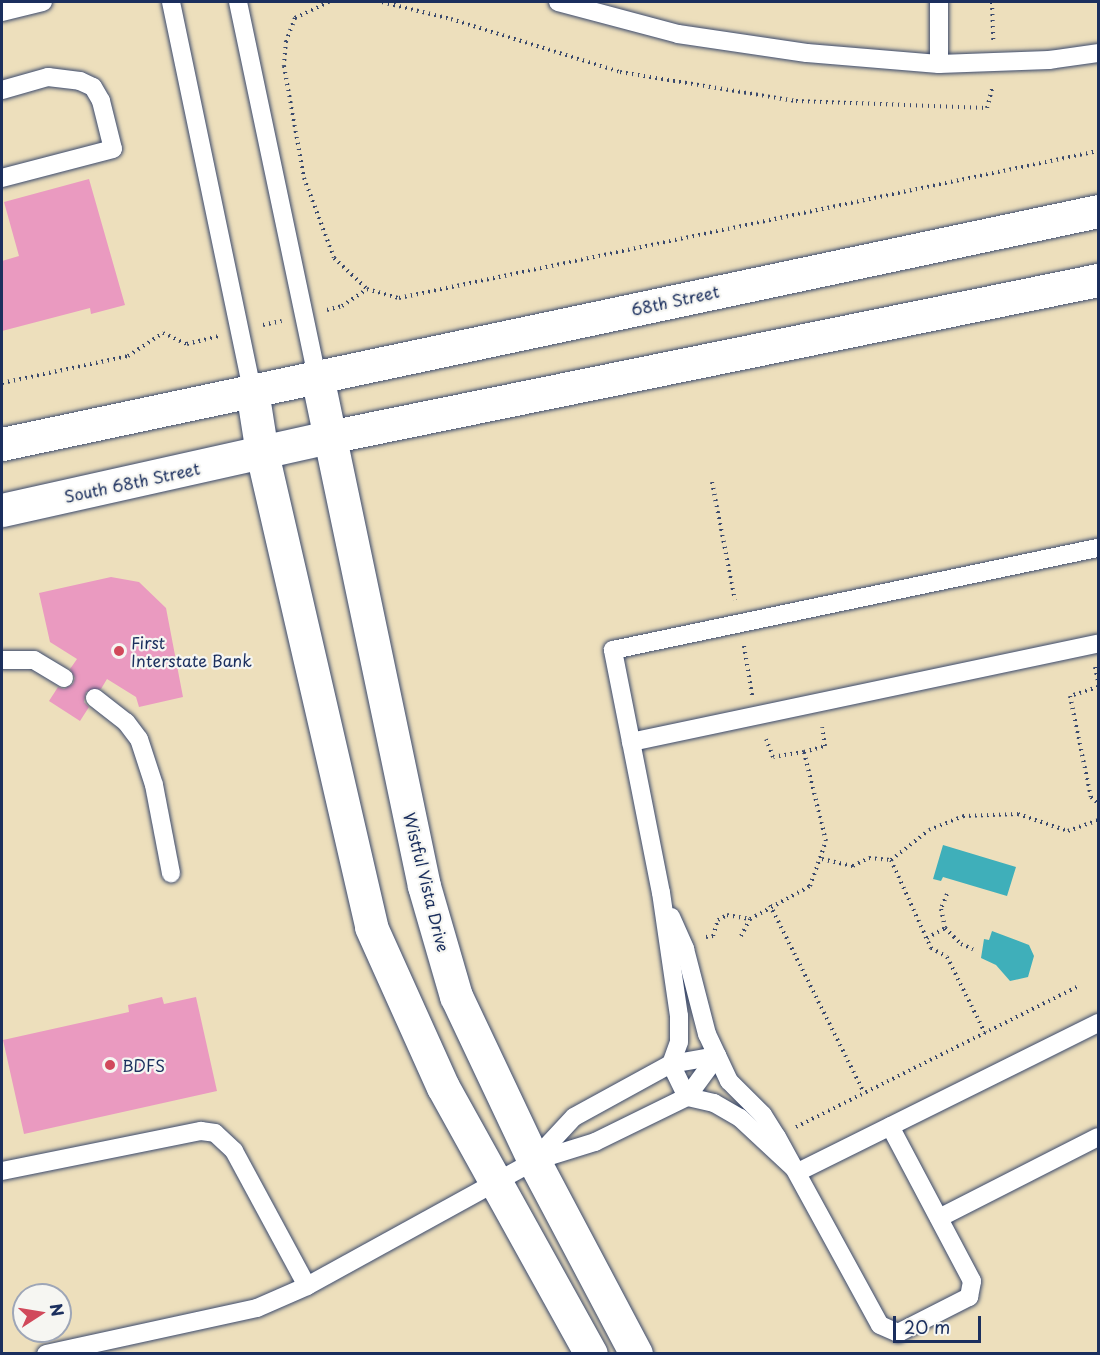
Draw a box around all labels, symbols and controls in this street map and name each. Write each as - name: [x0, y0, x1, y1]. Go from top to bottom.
- street label: 68th Street: [629, 281, 721, 319]
- street label: South 68th Street: [62, 458, 202, 506]
- place label: First Interstate Bank: [131, 632, 252, 670]
- marker: First Interstate Bank: [112, 644, 126, 658]
- street label: Wistful Vista Drive: [400, 809, 454, 955]
- place label: BDFS: [122, 1055, 165, 1075]
- marker: BDFS: [103, 1058, 117, 1072]
- north arrow: [12, 1283, 72, 1343]
- text: N: [45, 1301, 71, 1318]
- scale bar: [896, 1304, 984, 1342]
- text: 20 m: [904, 1313, 950, 1340]

